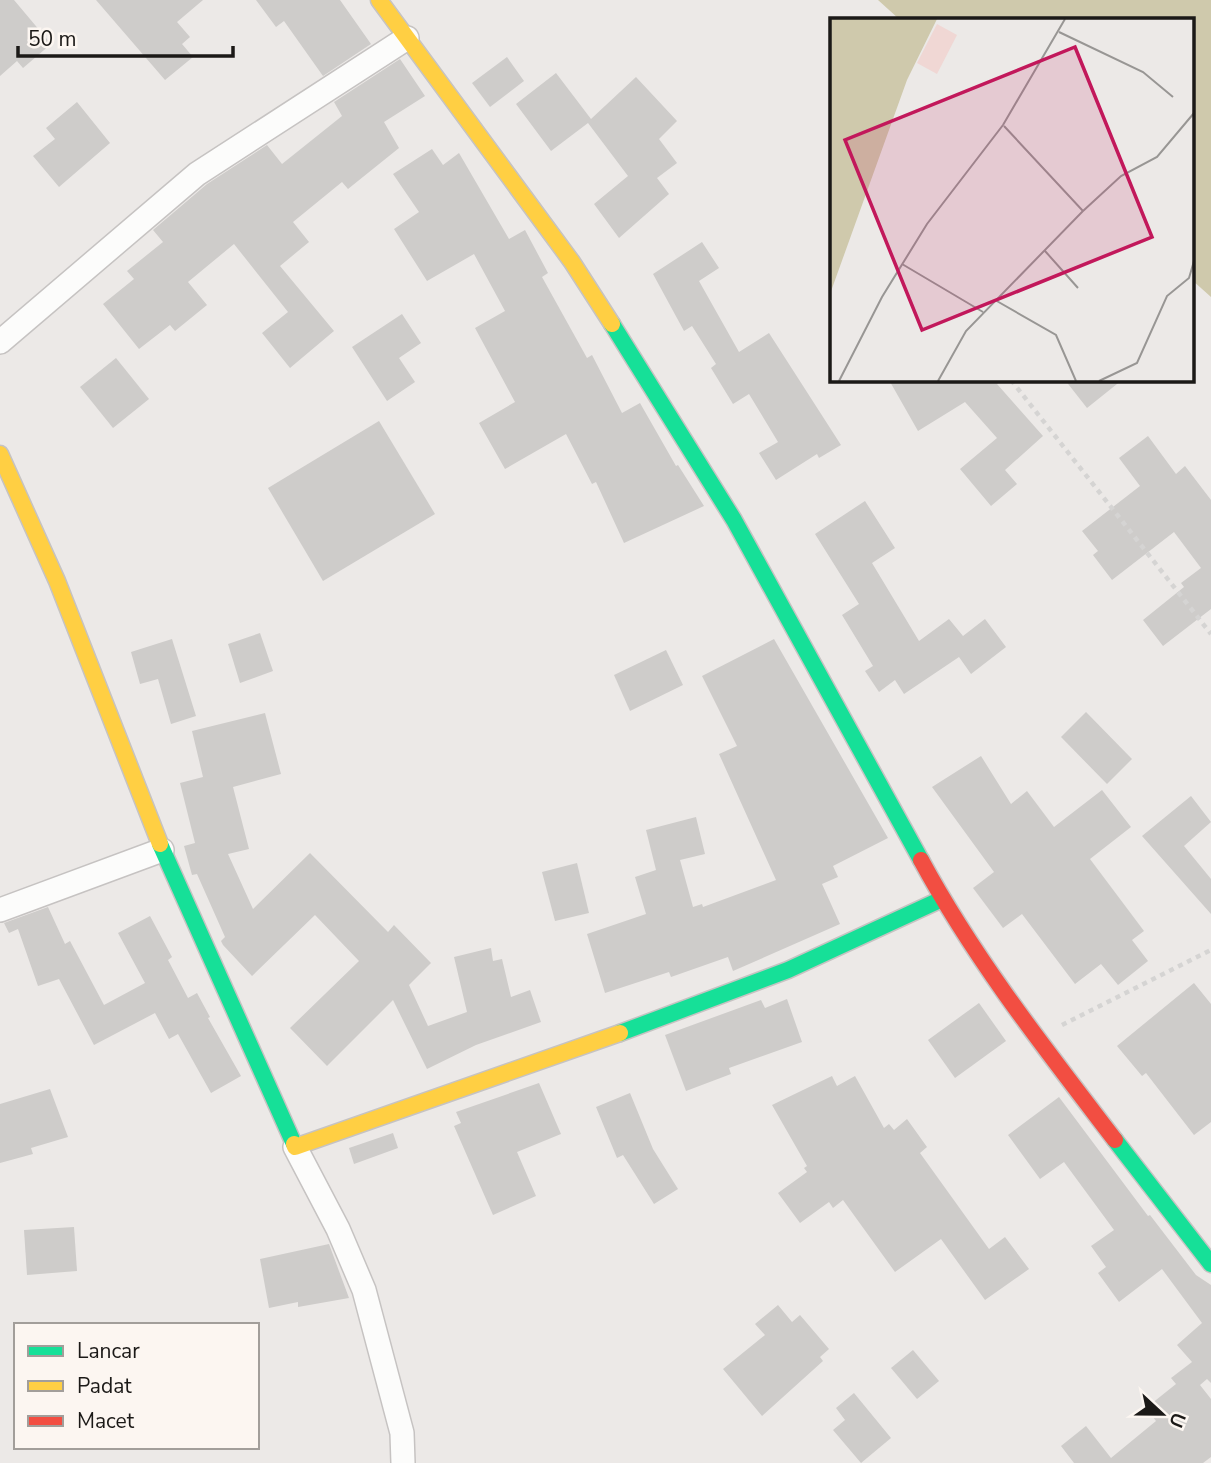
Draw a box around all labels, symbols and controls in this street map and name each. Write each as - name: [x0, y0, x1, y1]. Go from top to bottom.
- scale bar: [18, 14, 233, 58]
- inset map: [830, 18, 1194, 382]
- text: 50 m: [28, 25, 77, 53]
- legend: [14, 1323, 259, 1449]
- text: Lancar: [77, 1337, 140, 1365]
- text: Padat: [77, 1372, 132, 1400]
- north arrow: [1127, 1379, 1197, 1449]
- text: Macet: [77, 1407, 135, 1435]
- text: U: [1162, 1409, 1192, 1431]

